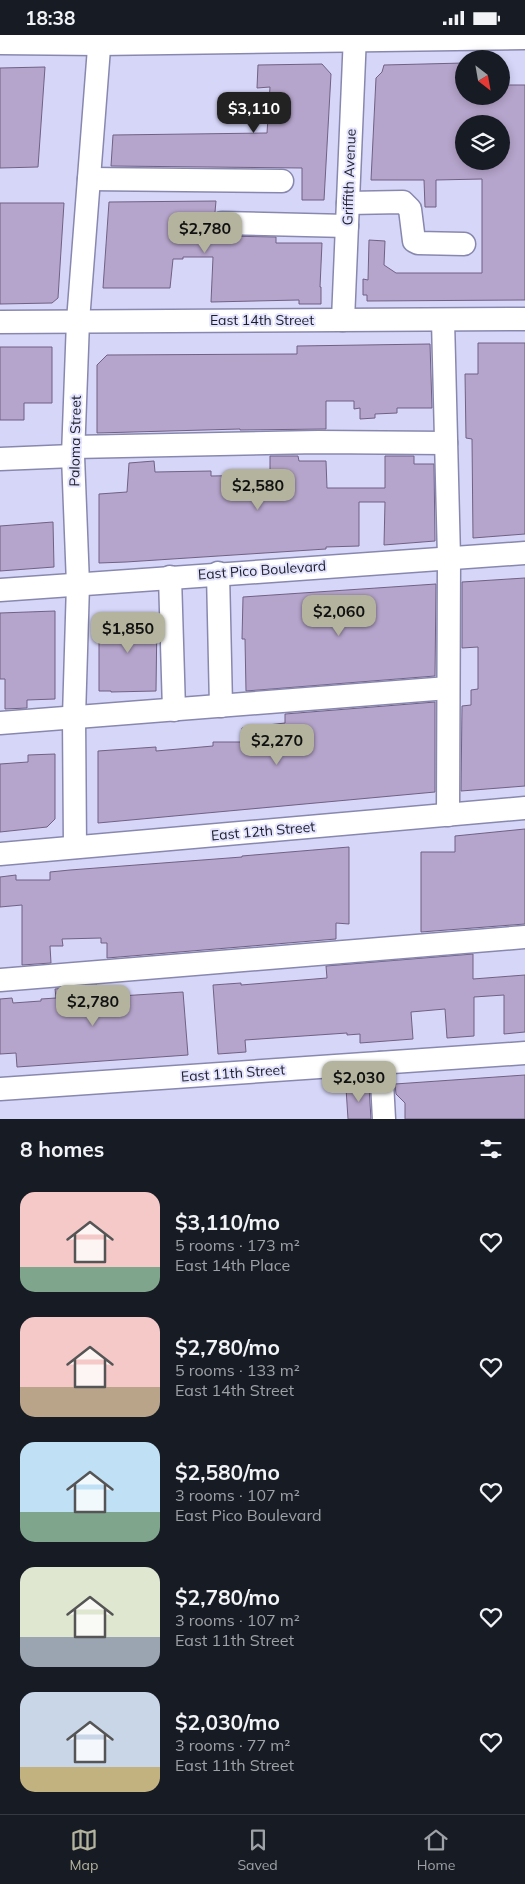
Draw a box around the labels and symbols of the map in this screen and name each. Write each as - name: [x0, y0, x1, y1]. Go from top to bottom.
- north arrow: [455, 50, 510, 105]
- pin: $3,110: [213, 91, 295, 134]
- street label: Griffith Avenue: [338, 128, 360, 226]
- pin: $2,780: [164, 211, 246, 254]
- street label: East 14th Street: [210, 311, 314, 329]
- street label: Paloma Street: [65, 395, 85, 487]
- pin: $2,580: [217, 469, 299, 511]
- street label: East Pico Boulevard: [197, 557, 327, 583]
- pin: $2,060: [298, 595, 380, 637]
- pin: $1,850: [87, 611, 169, 654]
- pin: $2,270: [236, 723, 318, 766]
- street label: East 12th Street: [210, 817, 316, 845]
- pin: $2,780: [52, 985, 134, 1027]
- street label: East 11th Street: [180, 1060, 286, 1086]
- pin: $2,030: [318, 1061, 400, 1103]

